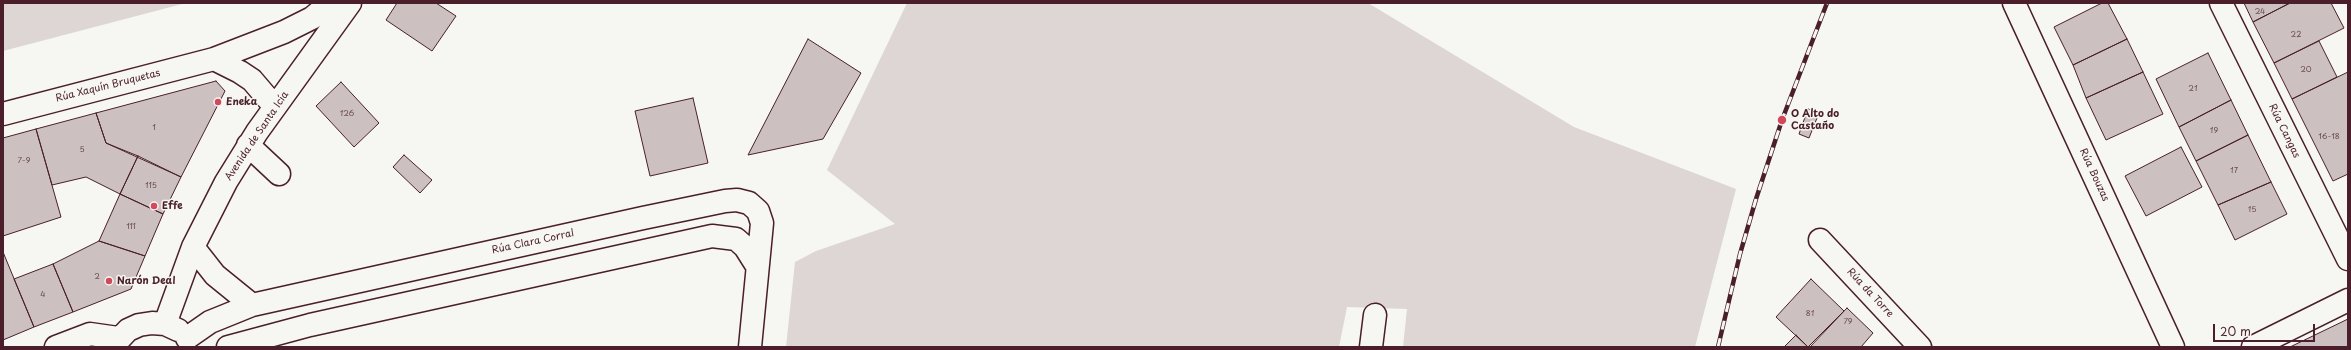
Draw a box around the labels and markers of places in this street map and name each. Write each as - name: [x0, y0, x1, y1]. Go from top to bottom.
- place label: Eneka: [226, 96, 257, 108]
- marker: Eneka: [213, 97, 223, 107]
- place label: O Alto do Castaño: [1791, 108, 1839, 132]
- marker: O Alto do Castaño: [1776, 114, 1788, 126]
- place label: Effe: [162, 200, 183, 212]
- marker: Effe: [149, 201, 159, 211]
- place label: Narón Deal: [117, 275, 175, 287]
- marker: Narón Deal: [104, 276, 114, 286]

